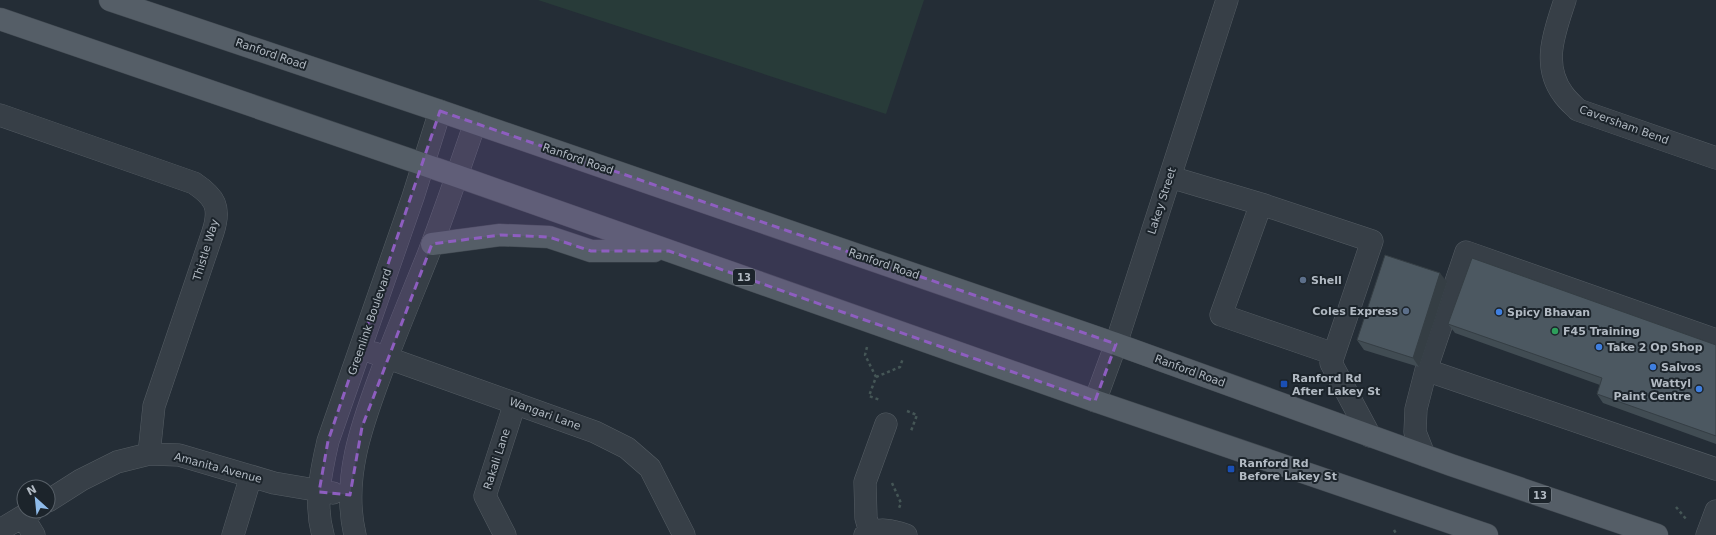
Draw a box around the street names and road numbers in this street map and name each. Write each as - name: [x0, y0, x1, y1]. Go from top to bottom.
- street label: Ranford Road: [234, 36, 308, 72]
- street label: Caversham Bend: [1578, 103, 1670, 147]
- street label: Ranford Road: [541, 141, 615, 177]
- street label: Lakey Street: [1145, 166, 1179, 236]
- street label: Thistle Way: [190, 217, 222, 283]
- street label: Ranford Road: [847, 246, 921, 282]
- street label: Greenlink Boulevard: [346, 267, 394, 377]
- road number: 13: [733, 269, 755, 285]
- street label: Ranford Road: [1153, 352, 1227, 390]
- street label: Wangari Lane: [507, 395, 583, 433]
- street label: Rakali Lane: [481, 427, 513, 491]
- street label: Amanita Avenue: [173, 450, 264, 486]
- road number: 13: [1529, 487, 1551, 503]

